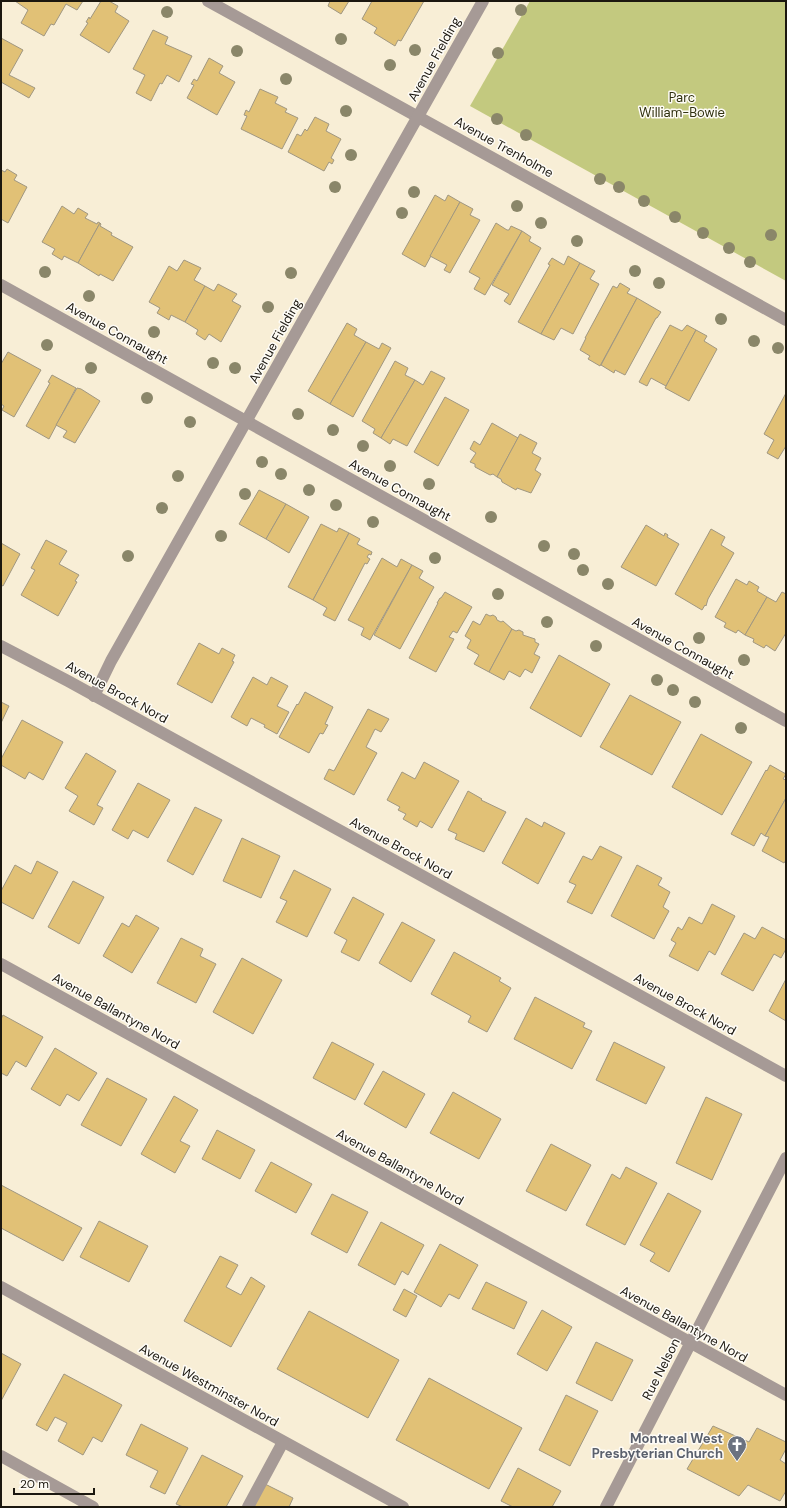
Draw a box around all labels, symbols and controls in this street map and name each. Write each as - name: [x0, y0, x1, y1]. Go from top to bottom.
- street label: Avenue Fielding: [404, 14, 464, 104]
- park label: Parc William-Bowie: [639, 89, 725, 121]
- street label: Avenue Trenholme: [451, 113, 557, 181]
- street label: Avenue Fielding: [245, 296, 305, 386]
- street label: Avenue Connaught: [63, 298, 171, 368]
- street label: Avenue Connaught: [346, 455, 454, 525]
- street label: Avenue Connaught: [629, 613, 737, 683]
- street label: Avenue Brock Nord: [63, 657, 171, 727]
- street label: Avenue Brock Nord: [347, 813, 455, 883]
- street label: Avenue Ballantyne Nord: [49, 969, 183, 1053]
- street label: Avenue Brock Nord: [631, 969, 739, 1039]
- street label: Avenue Ballantyne Nord: [333, 1125, 467, 1209]
- street label: Avenue Ballantyne Nord: [617, 1282, 751, 1366]
- street label: Rue Nelson: [638, 1335, 684, 1403]
- street label: Avenue Westminster Nord: [136, 1340, 282, 1430]
- place label: Montreal West Presbyterian Church: [592, 1430, 723, 1462]
- church icon: Montreal West Presbyterian Church: [726, 1434, 748, 1462]
- scale bar: [14, 1470, 94, 1496]
- text: 20 m: [20, 1476, 49, 1492]

